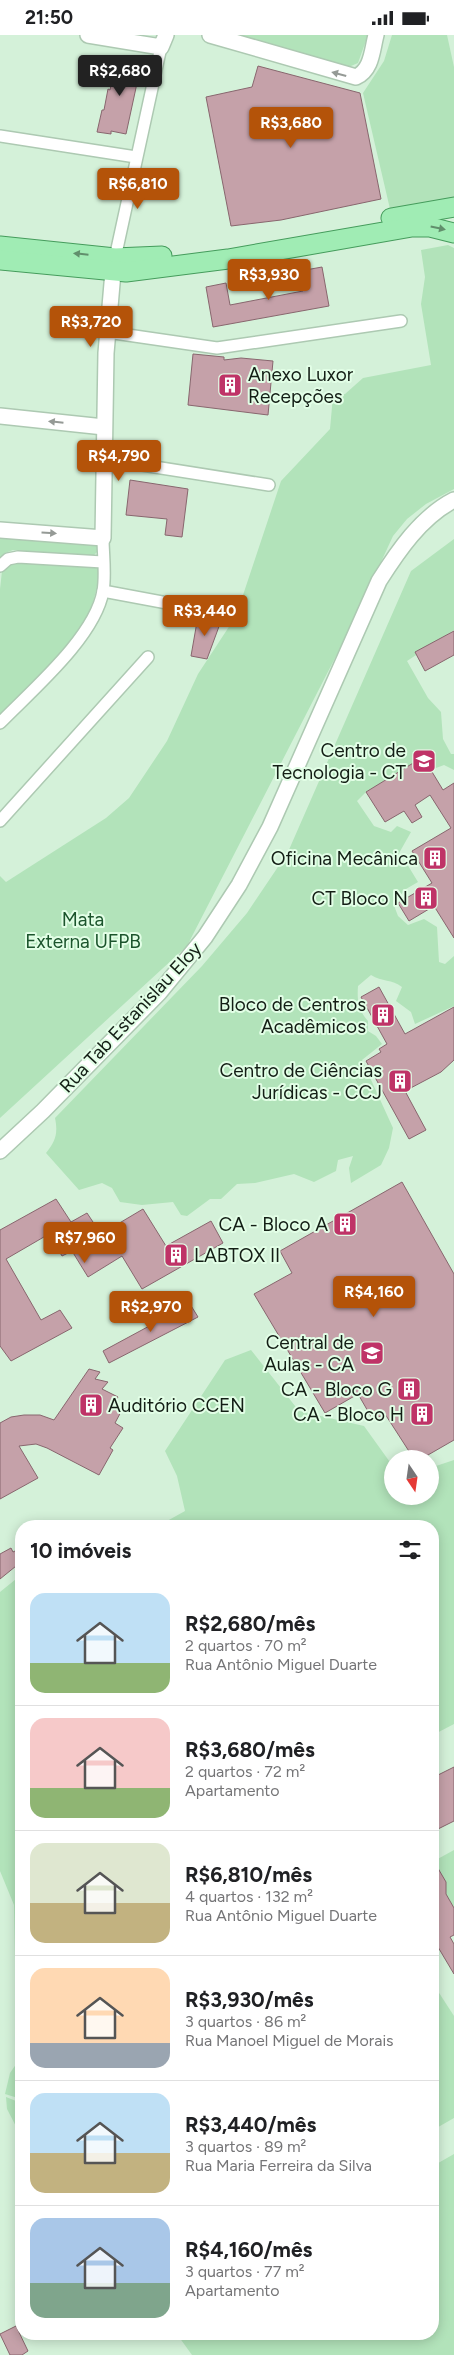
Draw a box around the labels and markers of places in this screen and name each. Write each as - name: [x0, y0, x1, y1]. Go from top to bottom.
- pin: R$2,680: [74, 55, 166, 97]
- pin: R$3,680: [245, 107, 337, 149]
- pin: R$6,810: [92, 167, 184, 210]
- pin: R$3,930: [223, 259, 315, 301]
- pin: R$3,720: [45, 305, 137, 348]
- place label: Anexo Luxor Recepções: [248, 363, 354, 408]
- building icon: Anexo Luxor Recepções: [217, 372, 243, 398]
- pin: R$4,790: [73, 439, 165, 482]
- pin: R$3,440: [159, 595, 251, 637]
- place label: Centro de Tecnologia - CT: [272, 739, 407, 784]
- school or university icon: Centro de Tecnologia - CT: [411, 748, 437, 774]
- building icon: Oficina Mecânica: [422, 845, 448, 871]
- place label: Oficina Mecânica: [271, 847, 418, 870]
- building icon: CT Bloco N: [413, 885, 439, 911]
- place label: CT Bloco N: [312, 887, 408, 910]
- place label: Bloco de Centros Acadêmicos: [219, 993, 366, 1038]
- building icon: Bloco de Centros Acadêmicos: [370, 1002, 396, 1028]
- place label: Centro de Ciências Jurídicas - CCJ: [219, 1059, 382, 1104]
- building icon: Centro de Ciências Jurídicas - CCJ: [387, 1068, 413, 1094]
- building icon: CA - Bloco A: [332, 1211, 358, 1237]
- place label: CA - Bloco A: [218, 1213, 328, 1236]
- pin: R$7,960: [39, 1221, 131, 1264]
- building icon: LABTOX II: [163, 1242, 189, 1268]
- place label: LABTOX II: [194, 1244, 280, 1267]
- pin: R$4,160: [328, 1275, 420, 1318]
- pin: R$2,970: [105, 1291, 197, 1333]
- place label: Central de Aulas - CA: [264, 1331, 354, 1376]
- school or university icon: Central de Aulas - CA: [359, 1340, 385, 1366]
- building icon: CA - Bloco G: [396, 1376, 422, 1402]
- place label: CA - Bloco G: [281, 1378, 392, 1401]
- building icon: Auditório CCEN: [78, 1392, 104, 1418]
- place label: Auditório CCEN: [108, 1394, 245, 1417]
- building icon: CA - Bloco H: [409, 1401, 435, 1427]
- place label: CA - Bloco H: [293, 1403, 404, 1426]

